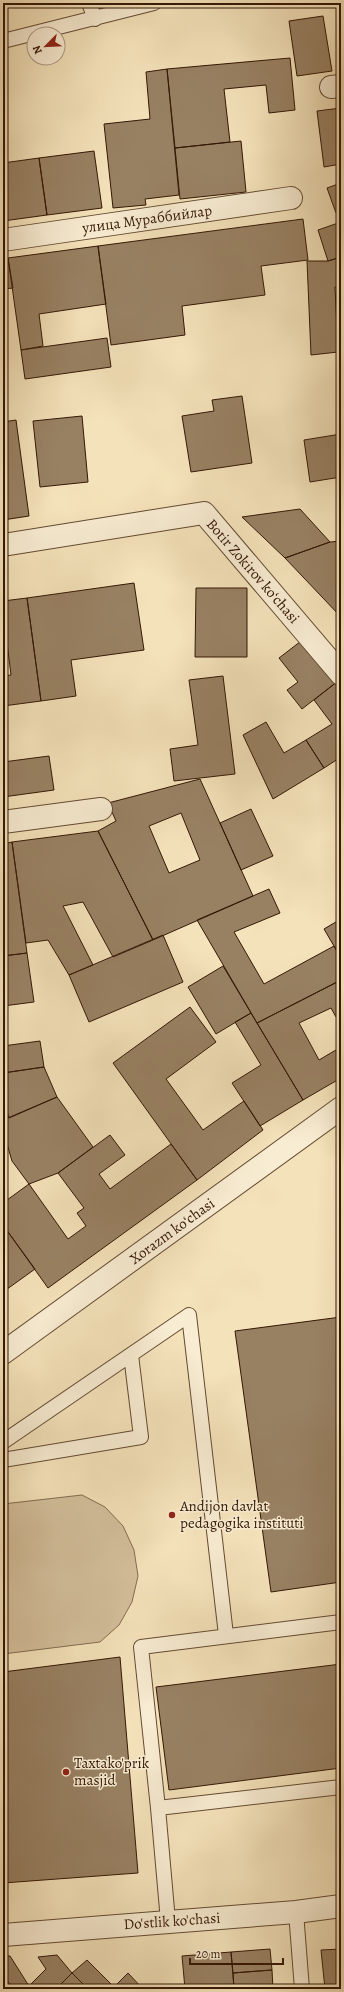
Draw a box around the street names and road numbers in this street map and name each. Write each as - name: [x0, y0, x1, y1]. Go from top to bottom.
- street label: улица Мураббийлар: [80, 200, 213, 238]
- street label: Botir Zokirov koʻchasi: [202, 514, 304, 628]
- street label: Xorazm koʻchasi: [125, 1193, 219, 1269]
- street label: Do'stlik ko'chasi: [123, 1908, 221, 1934]

